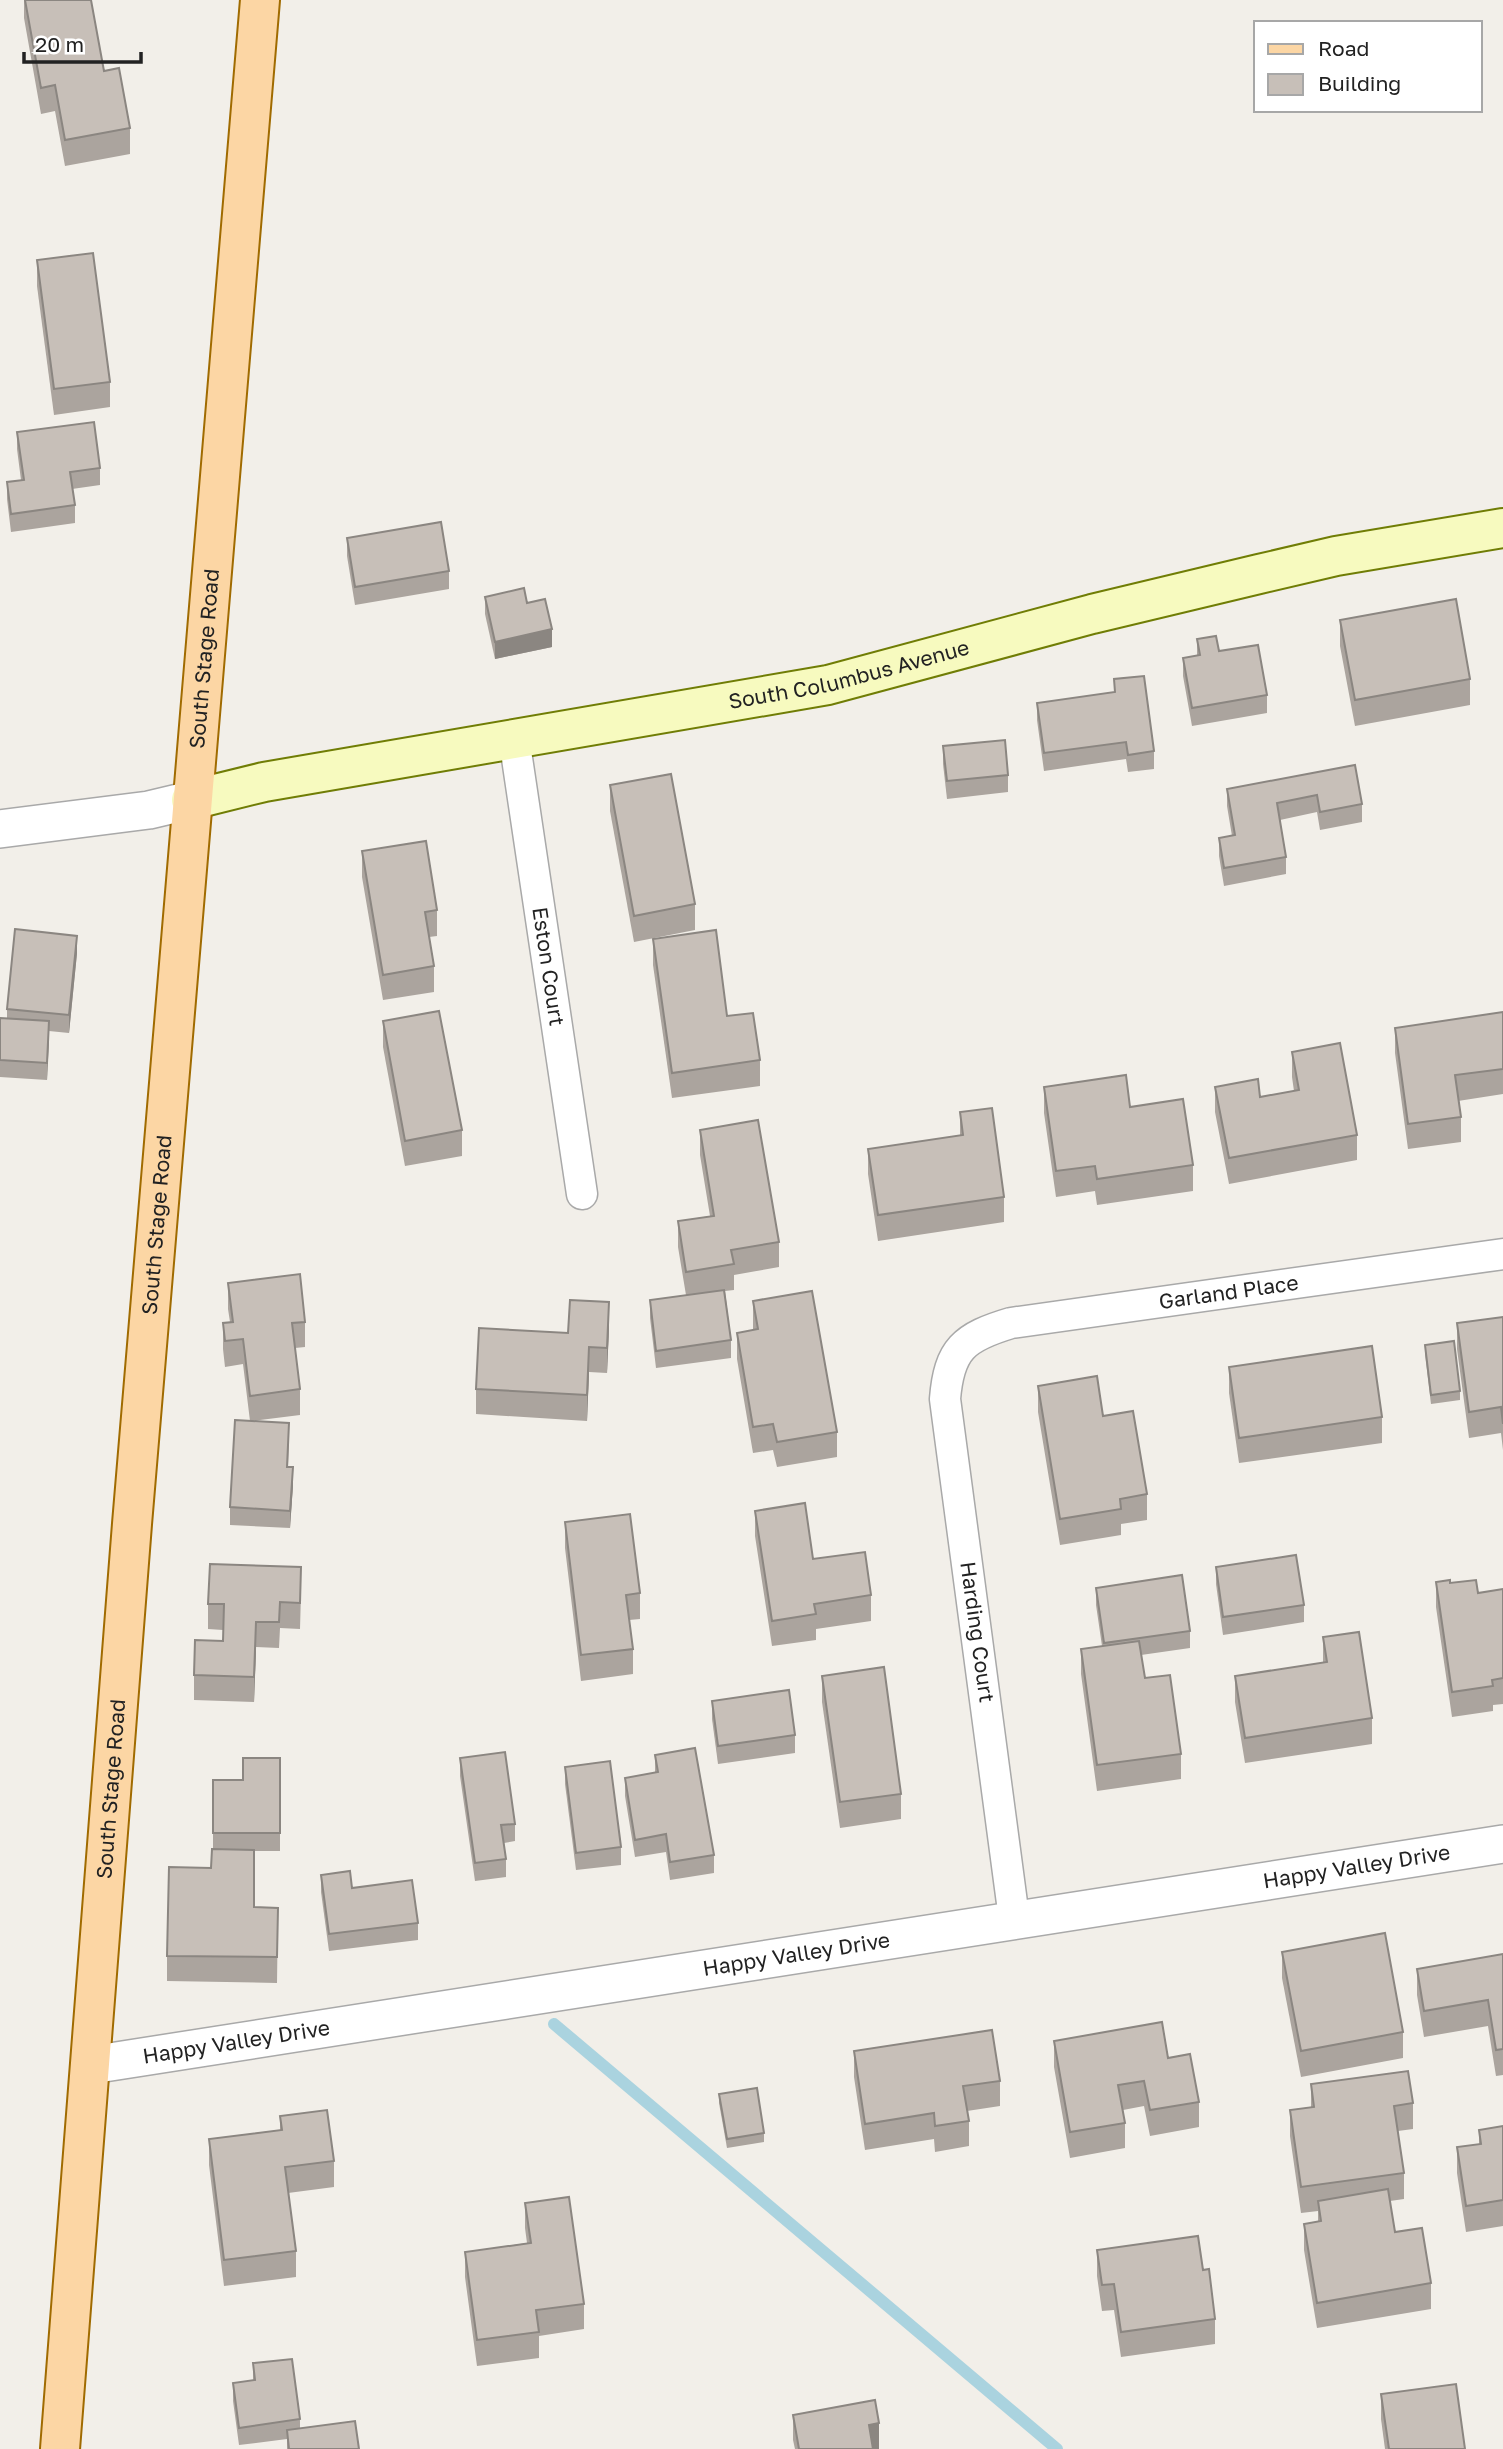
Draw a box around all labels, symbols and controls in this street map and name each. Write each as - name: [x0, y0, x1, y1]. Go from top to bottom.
- scale bar: [24, 21, 142, 65]
- legend: [1254, 21, 1482, 112]
- text: 20 m: [35, 31, 84, 57]
- text: Road: [1318, 35, 1369, 61]
- text: Building: [1318, 70, 1401, 96]
- street label: South Stage Road: [183, 568, 224, 750]
- street label: South Columbus Avenue: [726, 634, 972, 714]
- street label: Eston Court: [527, 905, 571, 1027]
- street label: South Stage Road: [136, 1134, 177, 1316]
- street label: Garland Place: [1157, 1269, 1300, 1314]
- street label: Harding Court: [955, 1560, 1001, 1704]
- street label: South Stage Road: [90, 1698, 130, 1880]
- street label: Happy Valley Drive: [1261, 1838, 1452, 1893]
- street label: Happy Valley Drive: [701, 1926, 892, 1981]
- street label: Happy Valley Drive: [141, 2014, 331, 2069]

